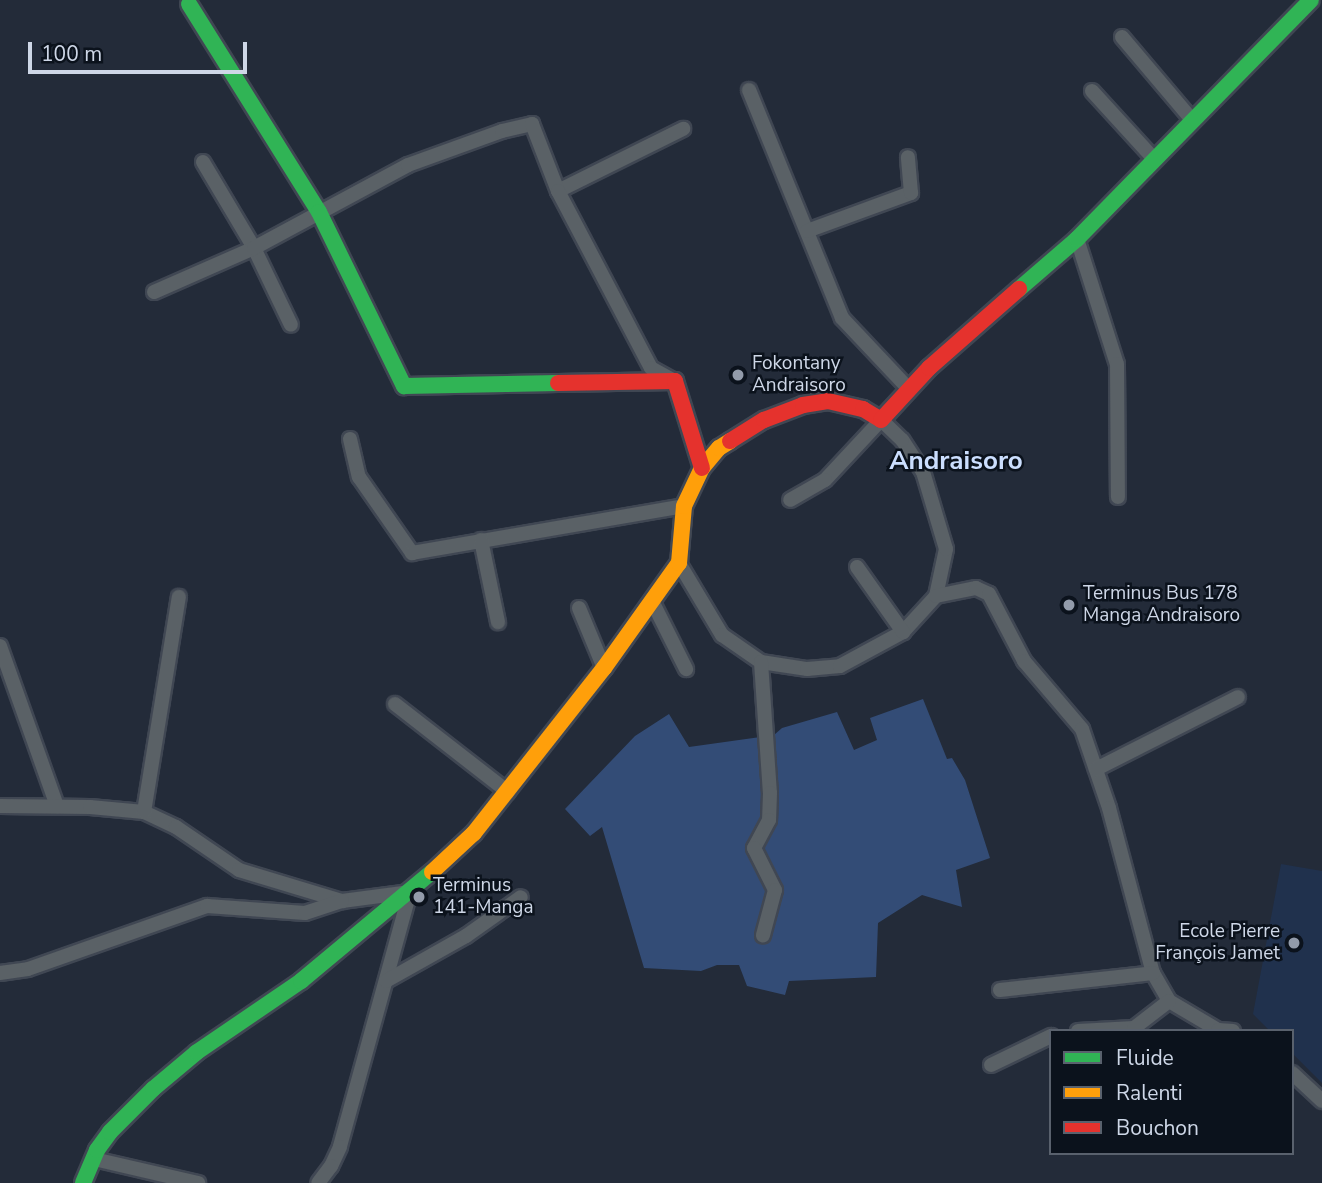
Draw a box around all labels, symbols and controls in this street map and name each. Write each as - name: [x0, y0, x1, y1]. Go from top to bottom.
- scale bar: [32, 28, 250, 72]
- text: 100 m: [41, 40, 102, 68]
- place label: Fokontany Andraisoro: [752, 353, 846, 397]
- marker: Fokontany Andraisoro: [730, 367, 746, 383]
- district label: Andraisoro: [889, 445, 1023, 477]
- place label: Terminus Bus 178 Manga Andraisoro: [1083, 583, 1240, 627]
- marker: Terminus Bus 178 Manga Andraisoro: [1061, 597, 1077, 613]
- place label: Terminus 141-Manga: [433, 875, 534, 919]
- marker: Terminus 141-Manga: [411, 889, 427, 905]
- place label: Ecole Pierre François Jamet: [1155, 921, 1280, 965]
- marker: Ecole Pierre François Jamet: [1286, 935, 1302, 951]
- legend: [1049, 1029, 1294, 1155]
- text: Fluide: [1116, 1044, 1174, 1072]
- text: Ralenti: [1116, 1079, 1183, 1107]
- text: Bouchon: [1116, 1114, 1199, 1142]

